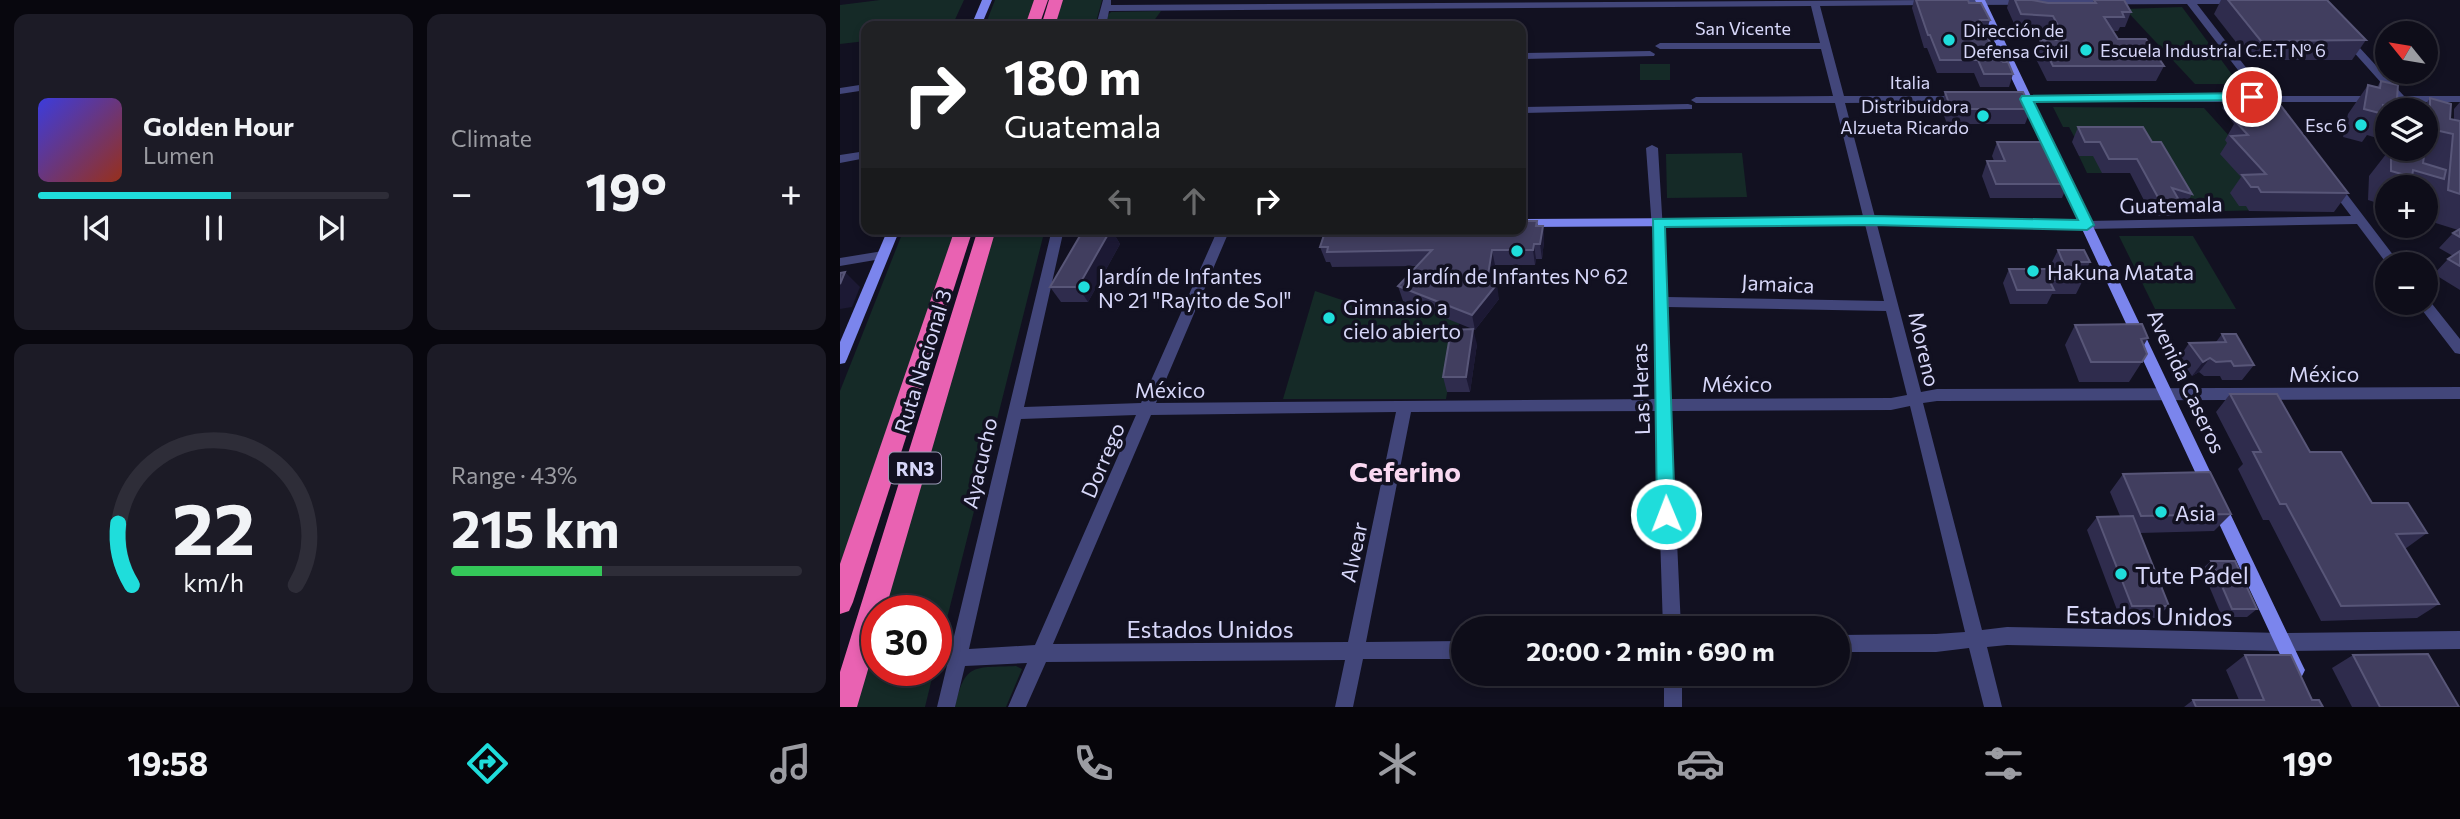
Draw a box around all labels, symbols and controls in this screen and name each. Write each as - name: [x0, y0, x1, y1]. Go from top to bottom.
- street label: San Vicente: [1695, 17, 1791, 39]
- place label: Dirección de Defensa Civil: [1963, 19, 2069, 62]
- north arrow: [2375, 21, 2438, 84]
- map controls: [2375, 21, 2438, 315]
- marker: Dirección de Defensa Civil: [1941, 32, 1957, 48]
- place label: Escuela Industrial C.E.T Nº 6: [2100, 39, 2326, 61]
- marker: Escuela Industrial C.E.T Nº 6: [2078, 42, 2094, 58]
- text: 180 m: [1004, 45, 1141, 105]
- icon: right: [889, 49, 980, 140]
- pin: [2222, 67, 2282, 127]
- street label: Italia: [1890, 71, 1930, 93]
- icon: arrive: [2233, 78, 2271, 116]
- place label: Distribuidora Alzueta Ricardo: [1840, 95, 1969, 138]
- button: layers: [2375, 98, 2438, 161]
- text: Guatemala: [1004, 105, 1161, 145]
- marker: Distribuidora Alzueta Ricardo: [1975, 108, 1991, 124]
- text: Golden Hour: [143, 110, 294, 141]
- place label: Esc 6: [2305, 114, 2347, 136]
- marker: Esc 6: [2353, 117, 2369, 133]
- text: Climate: [451, 124, 532, 152]
- text: Lumen: [143, 141, 214, 169]
- text: 19°: [585, 158, 667, 222]
- text: −: [451, 168, 473, 215]
- text: +: [780, 168, 802, 215]
- button: +: [2375, 175, 2438, 238]
- icon: left: [1102, 182, 1140, 220]
- icon: ahead: [1175, 182, 1213, 220]
- icon: right: [1248, 182, 1286, 220]
- street label: Guatemala: [2119, 191, 2223, 217]
- icon: previous: [78, 209, 116, 247]
- icon: pause: [195, 209, 233, 247]
- icon: next: [312, 209, 350, 247]
- marker: Jardín de Infantes N° 62: [1509, 243, 1525, 259]
- button: −: [2375, 252, 2438, 315]
- place label: Hakuna Matata: [2047, 259, 2194, 284]
- place label: Jardín de Infantes N° 21 "Rayito de Sol": [1098, 263, 1292, 312]
- place label: Jardín de Infantes N° 62: [1406, 263, 1628, 288]
- marker: Hakuna Matata: [2025, 263, 2041, 279]
- street label: Jamaica: [1741, 269, 1815, 297]
- marker: Jardín de Infantes N° 21 "Rayito de Sol": [1076, 279, 1092, 295]
- street label: Ruta Nacional 3: [888, 286, 956, 436]
- place label: Gimnasio a cielo abierto: [1343, 294, 1461, 343]
- street label: Avenida Caseros: [2143, 305, 2231, 457]
- street label: Moreno: [1904, 309, 1946, 389]
- marker: Gimnasio a cielo abierto: [1321, 310, 1337, 326]
- street label: Las Heras: [1626, 343, 1654, 435]
- street label: México: [2289, 361, 2359, 386]
- street label: México: [1702, 371, 1772, 396]
- street label: México: [1135, 377, 1205, 402]
- street label: Ayacucho: [956, 415, 1002, 511]
- street label: Dorrego: [1075, 419, 1129, 501]
- road number: RN3: [889, 453, 941, 484]
- district label: Ceferino: [1349, 454, 1461, 488]
- text: Range · 43%: [451, 461, 577, 489]
- position arrow: [1629, 477, 1703, 551]
- text: 22: [172, 481, 255, 570]
- text: 215 km: [451, 495, 620, 559]
- place label: Asia: [2175, 500, 2215, 525]
- marker: Asia: [2153, 504, 2169, 520]
- street label: Alvear: [1334, 520, 1372, 584]
- place label: Tute Pádel: [2135, 560, 2249, 589]
- text: km/h: [183, 566, 244, 596]
- marker: Tute Pádel: [2113, 566, 2129, 582]
- speed limit sign: 30: [861, 595, 952, 686]
- street label: Estados Unidos: [2065, 599, 2233, 631]
- street label: Estados Unidos: [1126, 614, 1294, 643]
- text: 20:00 · 2 min · 690 m: [1526, 635, 1775, 666]
- icon: directions: [463, 739, 512, 788]
- icon: music: [766, 739, 815, 788]
- icon: phone: [1069, 739, 1118, 788]
- icon: climate: [1373, 739, 1422, 788]
- icon: car: [1676, 739, 1725, 788]
- icon: filters: [1979, 739, 2028, 788]
- text: 19:58: [127, 743, 208, 783]
- text: 19°: [2283, 743, 2333, 783]

